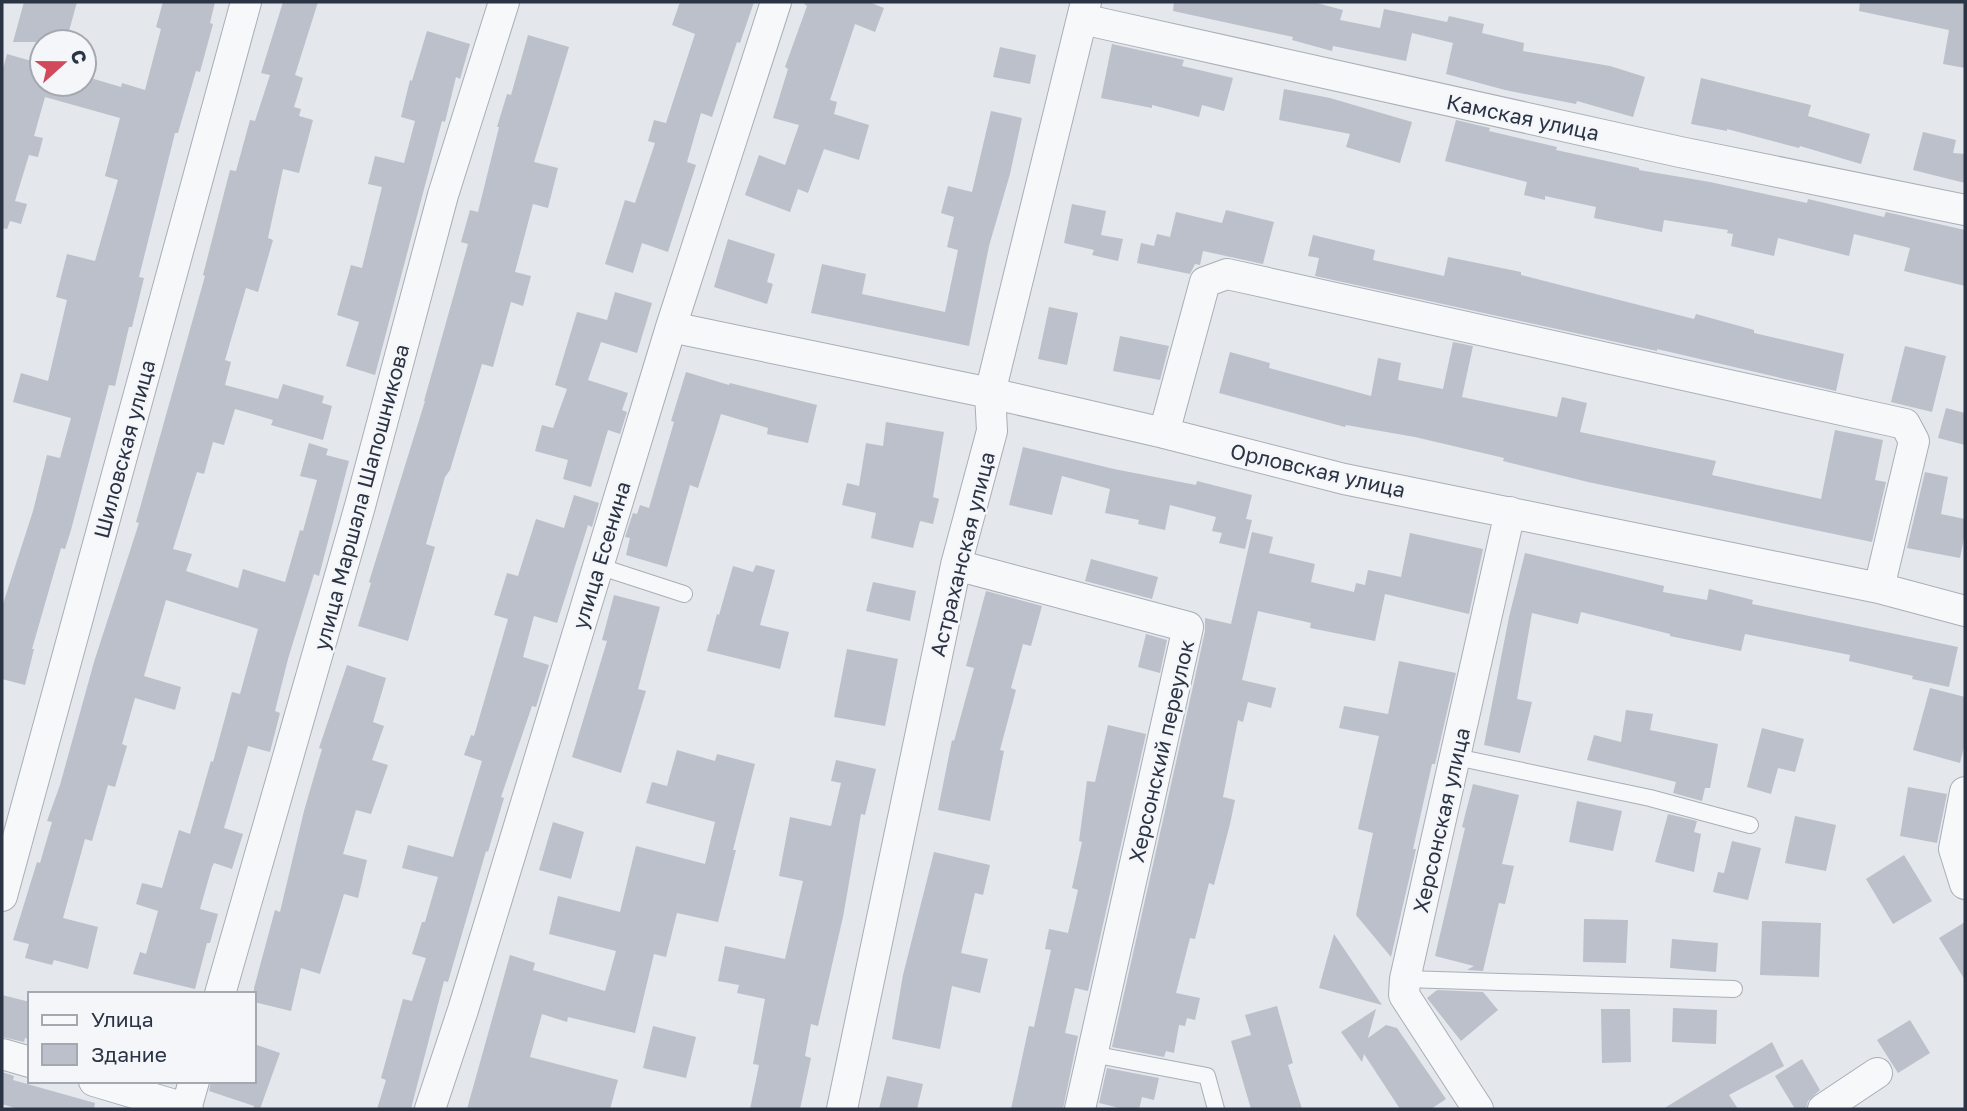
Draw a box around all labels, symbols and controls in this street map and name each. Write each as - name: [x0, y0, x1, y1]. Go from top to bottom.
- north arrow: [28, 28, 98, 98]
- text: С: [66, 46, 92, 67]
- street label: Камская улица: [1444, 88, 1602, 146]
- street label: улица Маршала Шапошникова: [308, 341, 414, 653]
- street label: Шиловская улица: [88, 357, 160, 541]
- street label: Орловская улица: [1228, 437, 1408, 503]
- street label: Астраханская улица: [924, 449, 1000, 659]
- street label: улица Есенина: [566, 478, 636, 632]
- street label: Херсонский переулок: [1123, 637, 1199, 865]
- street label: Херсонская улица: [1407, 725, 1475, 915]
- legend: [28, 992, 256, 1083]
- text: Улица: [91, 1006, 154, 1032]
- text: Здание: [91, 1041, 167, 1067]

